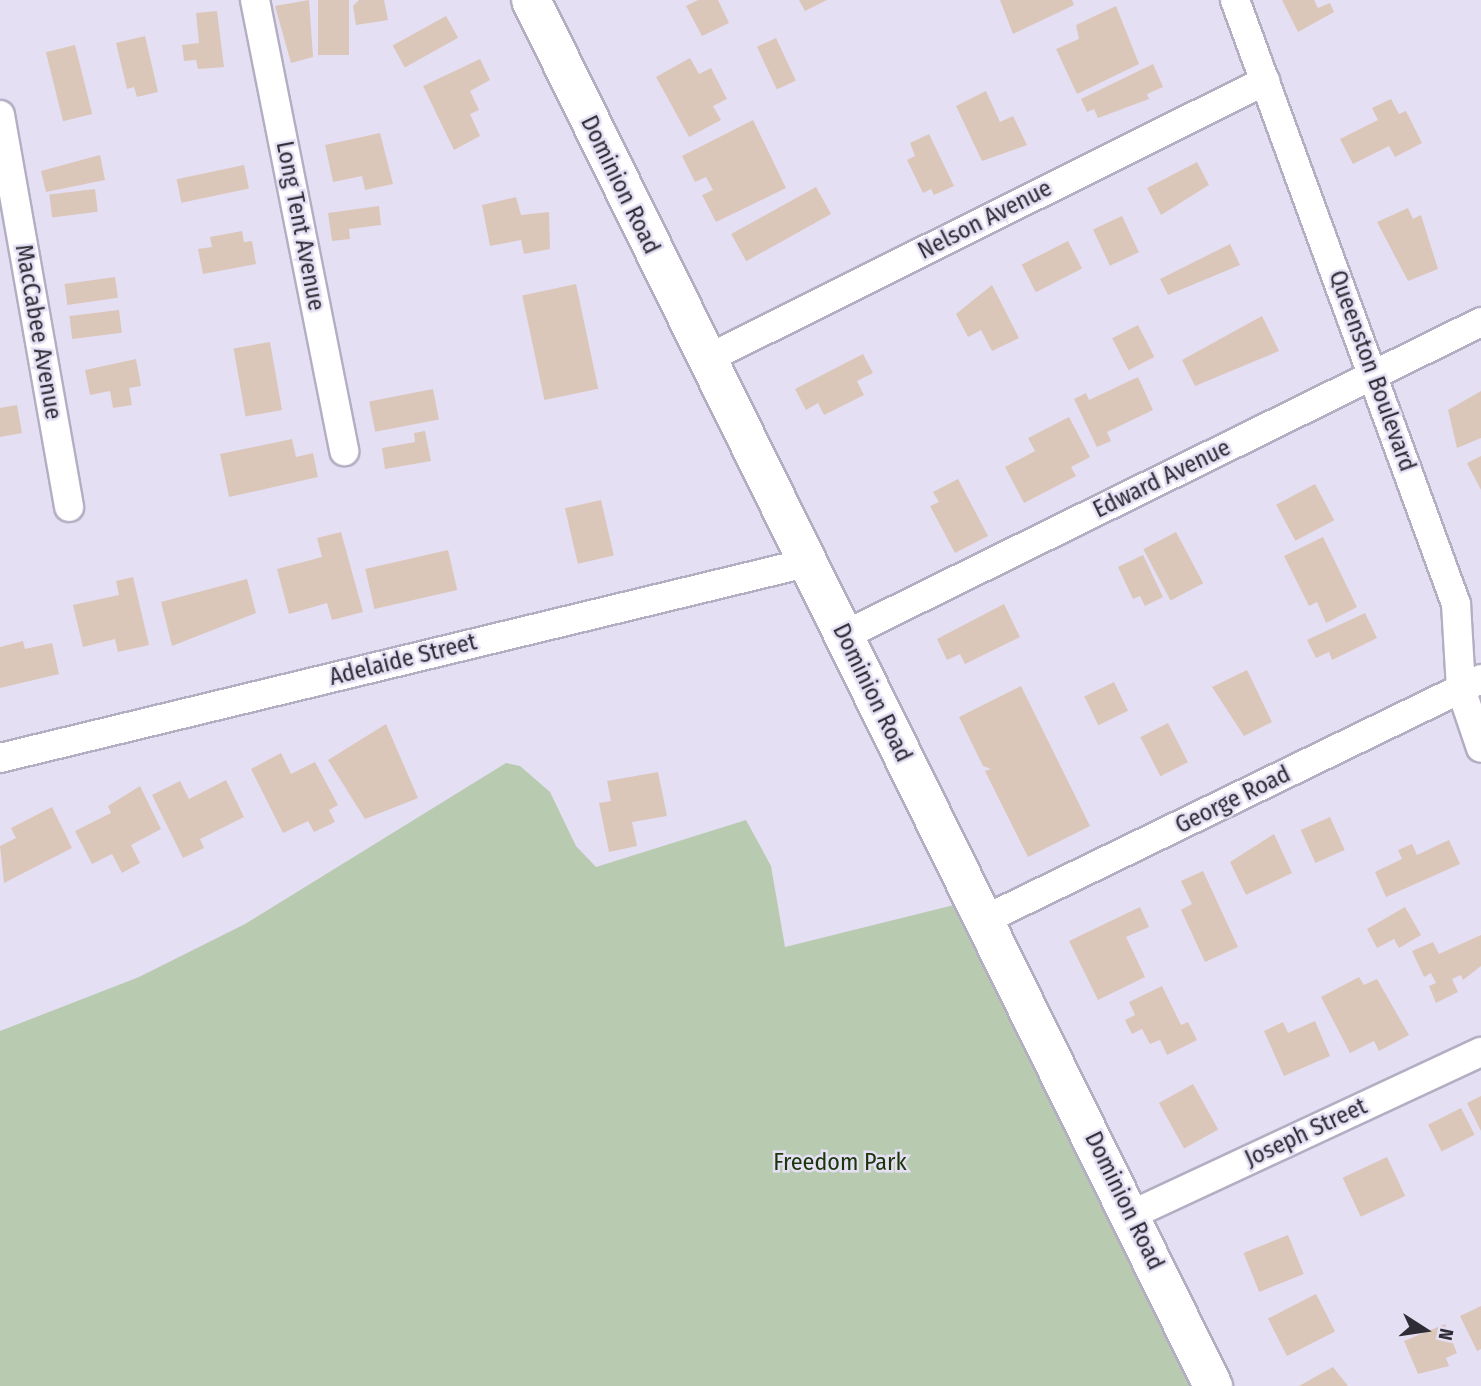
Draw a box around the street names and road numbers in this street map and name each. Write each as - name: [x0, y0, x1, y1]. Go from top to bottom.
- street label: Dominion Road: [574, 111, 666, 259]
- street label: Long Tent Avenue: [269, 139, 331, 313]
- street label: Nelson Avenue: [913, 174, 1057, 266]
- street label: MacCabee Avenue: [8, 242, 68, 422]
- street label: Queenston Boulevard: [1322, 267, 1422, 475]
- street label: Edward Avenue: [1089, 433, 1235, 525]
- street label: Dominion Road: [826, 619, 918, 767]
- street label: Adelaide Street: [326, 628, 480, 692]
- street label: George Road: [1171, 760, 1295, 840]
- street label: Joseph Street: [1240, 1092, 1372, 1174]
- street label: Dominion Road: [1078, 1127, 1170, 1275]

